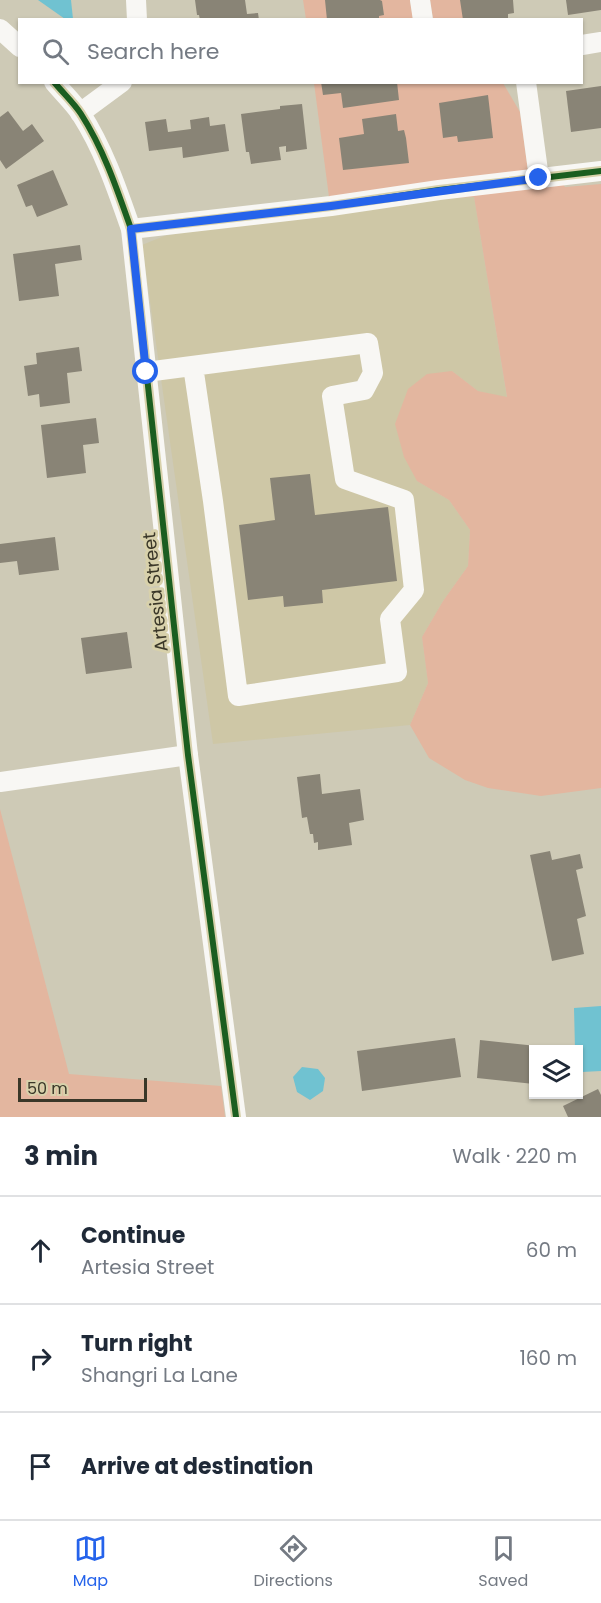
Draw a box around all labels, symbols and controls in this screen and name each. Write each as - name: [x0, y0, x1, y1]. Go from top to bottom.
- search box: [18, 18, 583, 84]
- icon: search: [39, 35, 72, 68]
- text: Search here: [87, 36, 220, 67]
- route end: [525, 164, 551, 190]
- route start: [132, 358, 158, 384]
- street label: Artesia Street: [136, 531, 174, 653]
- map controls: [529, 1045, 583, 1099]
- button: layers: [529, 1045, 583, 1099]
- scale bar: [18, 1075, 147, 1102]
- text: 50 m: [27, 1077, 68, 1100]
- text: 3 min: [24, 1138, 98, 1174]
- text: Walk · 220 m: [452, 1142, 577, 1170]
- text: Continue: [81, 1220, 185, 1251]
- icon: ahead: [24, 1234, 57, 1267]
- text: 60 m: [526, 1236, 577, 1264]
- text: Artesia Street: [81, 1253, 214, 1281]
- text: Turn right: [81, 1328, 192, 1359]
- icon: right: [24, 1342, 57, 1375]
- text: 160 m: [519, 1344, 577, 1372]
- text: Shangri La Lane: [81, 1361, 238, 1389]
- icon: arrive: [24, 1450, 57, 1483]
- text: Arrive at destination: [81, 1451, 313, 1482]
- tab: Map: [73, 1532, 108, 1593]
- tab: Directions: [254, 1532, 333, 1593]
- tab: Saved: [478, 1532, 528, 1593]

